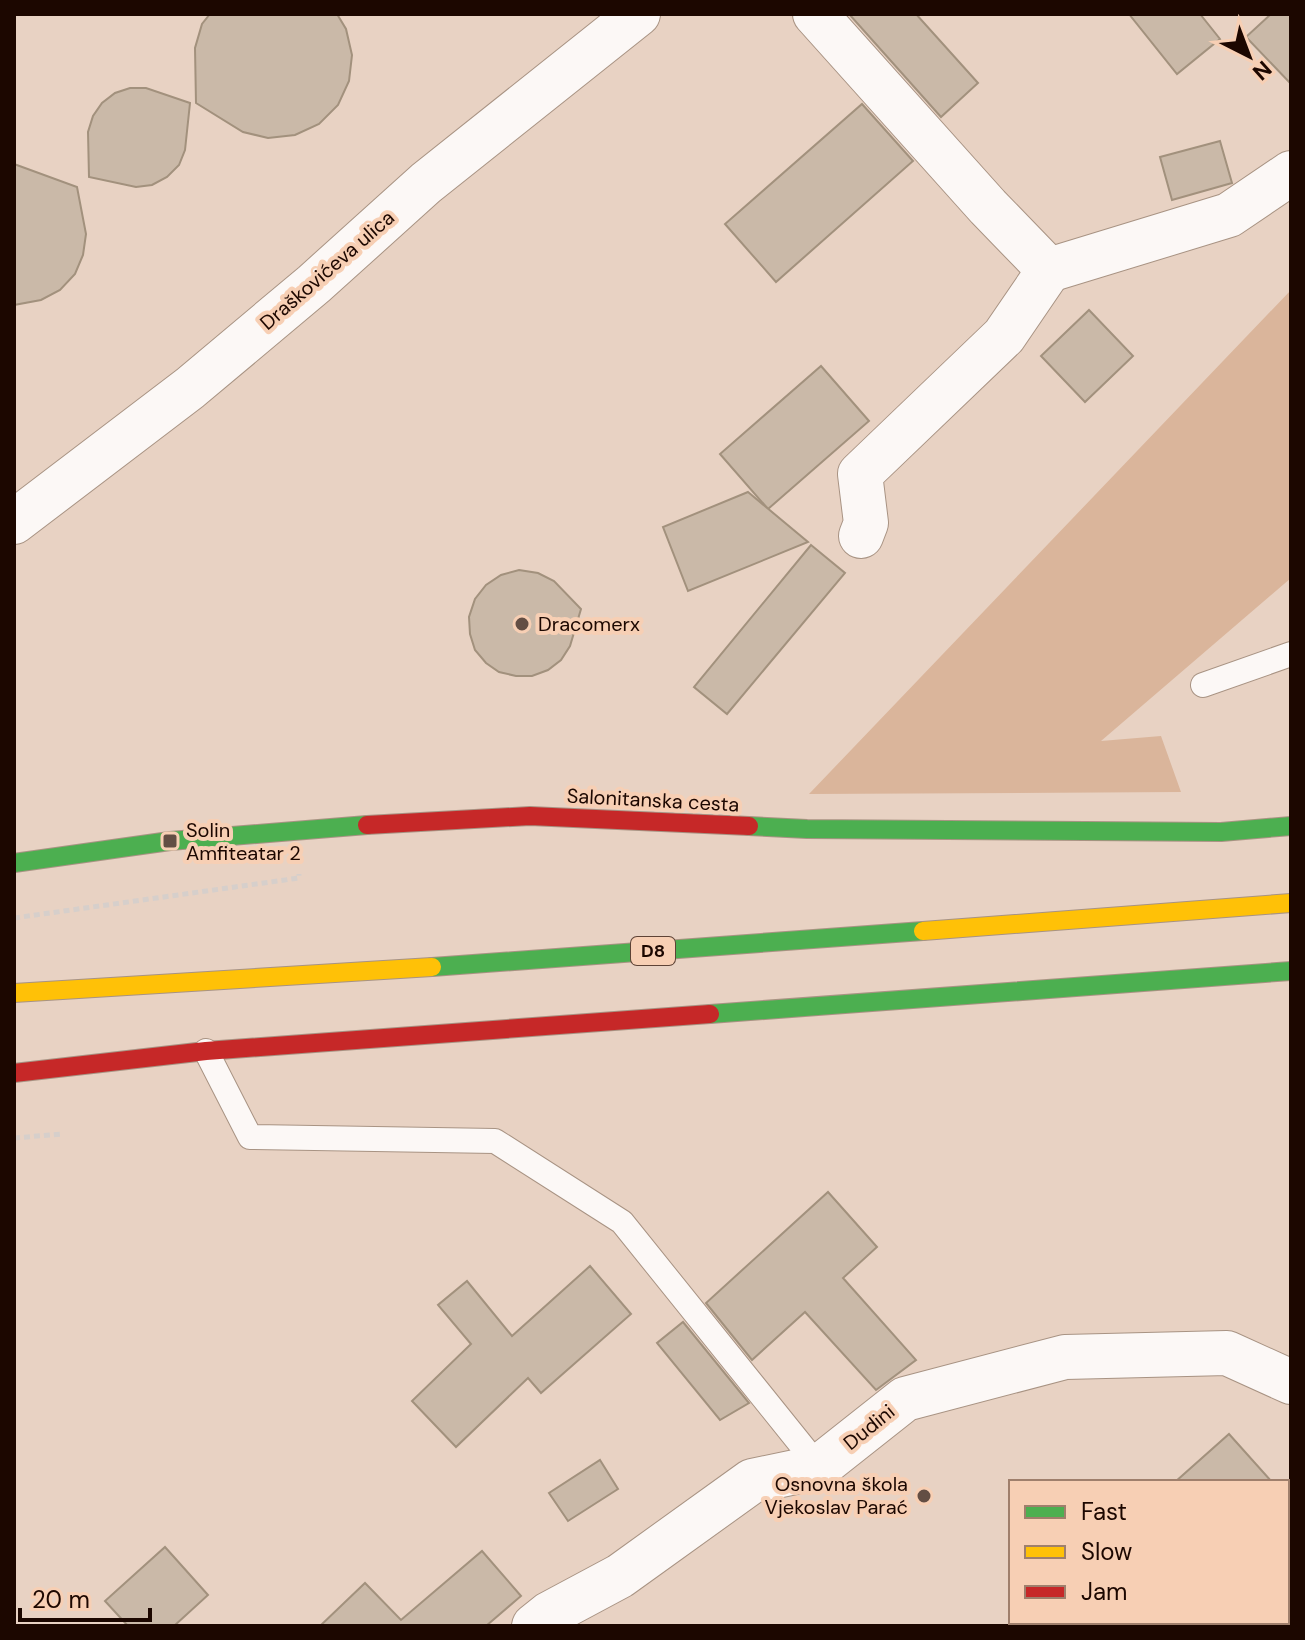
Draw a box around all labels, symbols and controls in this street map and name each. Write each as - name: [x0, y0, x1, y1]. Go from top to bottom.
- north arrow: [1209, 16, 1289, 96]
- text: N: [1246, 54, 1278, 87]
- street label: Draškovićeva ulica: [254, 204, 400, 336]
- place label: Dracomerx: [538, 611, 640, 637]
- marker: Dracomerx: [513, 615, 531, 633]
- street label: Salonitanska cesta: [566, 783, 740, 817]
- place label: Solin Amfiteatar 2: [186, 817, 301, 866]
- marker: Solin Amfiteatar 2: [161, 832, 179, 850]
- road number: D8: [631, 937, 675, 965]
- street label: Dudini: [838, 1398, 900, 1456]
- place label: Osnovna škola Vjekoslav Parać: [765, 1471, 908, 1520]
- legend: [1009, 1480, 1289, 1624]
- marker: Osnovna škola Vjekoslav Parać: [915, 1487, 933, 1505]
- text: Fast: [1081, 1496, 1127, 1527]
- text: Slow: [1081, 1536, 1132, 1567]
- scale bar: [20, 1572, 150, 1622]
- text: Jam: [1081, 1576, 1127, 1607]
- text: 20 m: [32, 1584, 90, 1615]

